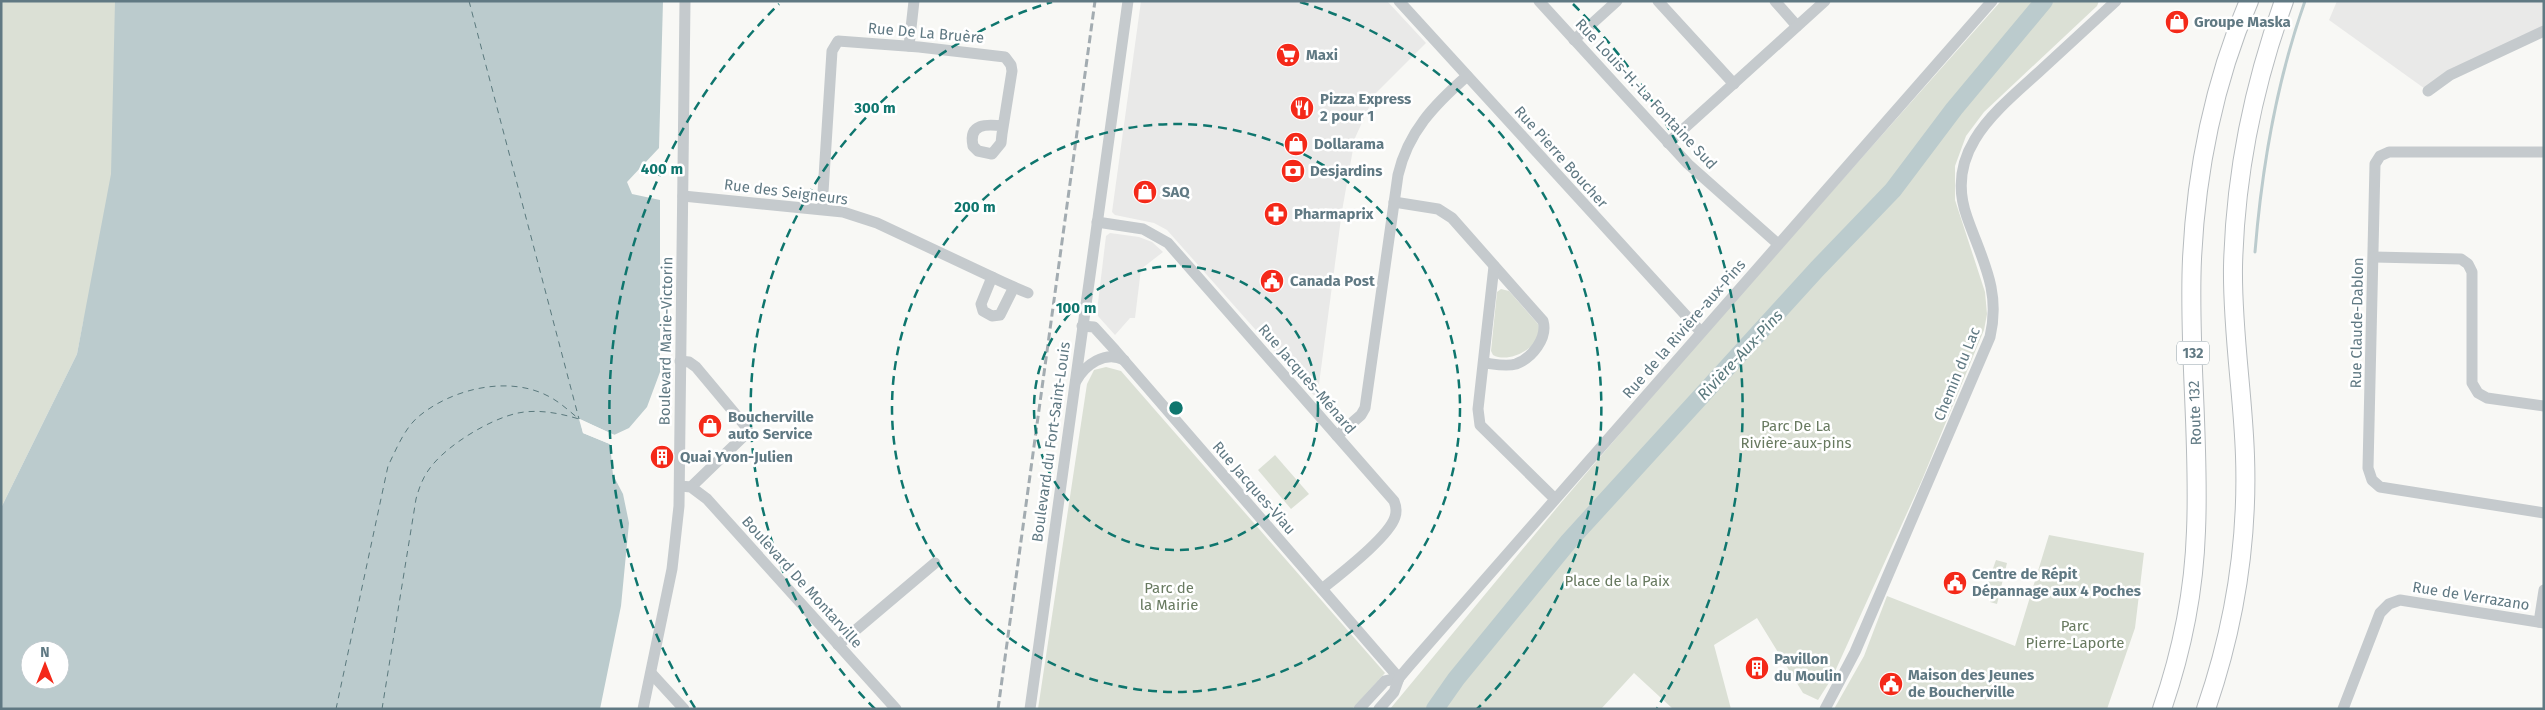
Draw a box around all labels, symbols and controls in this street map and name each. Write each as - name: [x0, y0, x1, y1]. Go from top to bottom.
- shop icon: Groupe Maska: [2164, 9, 2190, 35]
- place label: Groupe Maska: [2194, 13, 2291, 31]
- street label: Rue Louis-H.-La Fontaine Sud: [1572, 15, 1720, 173]
- street label: Rue De La Bruère: [867, 19, 985, 47]
- supermarket icon: Maxi: [1275, 42, 1301, 68]
- place label: Maxi: [1306, 46, 1338, 64]
- place label: Pizza Express 2 pour 1: [1320, 90, 1411, 125]
- restaurant icon: Pizza Express 2 pour 1: [1289, 95, 1315, 121]
- text: 300 m: [853, 99, 896, 117]
- street label: Rue Pierre Boucher: [1511, 102, 1612, 212]
- shop icon: Dollarama: [1283, 131, 1309, 157]
- place label: Dollarama: [1314, 135, 1384, 153]
- bank icon: Desjardins: [1280, 158, 1306, 184]
- text: 400 m: [641, 160, 683, 178]
- place label: Desjardins: [1310, 162, 1382, 180]
- street label: Rue des Seigneurs: [723, 175, 849, 209]
- shop icon: SAQ: [1132, 179, 1158, 205]
- place label: SAQ: [1162, 183, 1190, 201]
- text: 200 m: [954, 198, 996, 216]
- pharmacy icon: Pharmaprix: [1263, 201, 1289, 227]
- place label: Pharmaprix: [1294, 205, 1374, 223]
- street label: Boulevard Marie-Victorin: [656, 256, 676, 426]
- street label: Rue de la Rivière-aux-Pins: [1619, 256, 1749, 402]
- street label: Rue Claude-Dablon: [2347, 257, 2367, 389]
- public building icon: Canada Post: [1259, 268, 1285, 294]
- place label: Canada Post: [1290, 272, 1375, 290]
- text: 100 m: [1056, 299, 1096, 317]
- water label: Rivière-Aux-Pins: [1693, 306, 1787, 404]
- street label: Rue Jacques-Ménard: [1254, 320, 1360, 438]
- street label: Chemin du Lac: [1930, 325, 1984, 423]
- street label: Boulevard du Fort-Saint-Louis: [1028, 341, 1074, 543]
- road number: 132: [2177, 342, 2209, 364]
- street label: Route 132: [2185, 380, 2205, 446]
- centre of rings: [1167, 399, 1185, 417]
- place label: Boucherville auto Service: [728, 408, 814, 443]
- shop icon: Boucherville auto Service: [697, 413, 723, 439]
- park label: Parc De La Rivière-aux-pins: [1740, 417, 1852, 452]
- street label: Rue Jacques-Viau: [1209, 438, 1299, 538]
- building icon: Quai Yvon-Julien: [649, 444, 675, 470]
- place label: Quai Yvon-Julien: [680, 448, 793, 466]
- street label: Boulevard De Montarville: [738, 512, 866, 652]
- place label: Centre de Répit Dépannage aux 4 Poches: [1972, 565, 2141, 600]
- public building icon: Centre de Répit Dépannage aux 4 Poches: [1942, 570, 1968, 596]
- park label: Place de la Paix: [1564, 572, 1670, 590]
- street label: Rue de Verrazano: [2411, 578, 2531, 614]
- park label: Parc de la Mairie: [1140, 579, 1198, 614]
- park label: Parc Pierre-Laporte: [2026, 617, 2124, 652]
- north arrow: [20, 640, 70, 690]
- text: N: [40, 644, 50, 661]
- place label: Pavillon du Moulin: [1774, 650, 1842, 685]
- building icon: Pavillon du Moulin: [1744, 655, 1770, 681]
- place label: Maison des Jeunes de Boucherville: [1908, 666, 2034, 701]
- public building icon: Maison des Jeunes de Boucherville: [1878, 671, 1904, 697]

